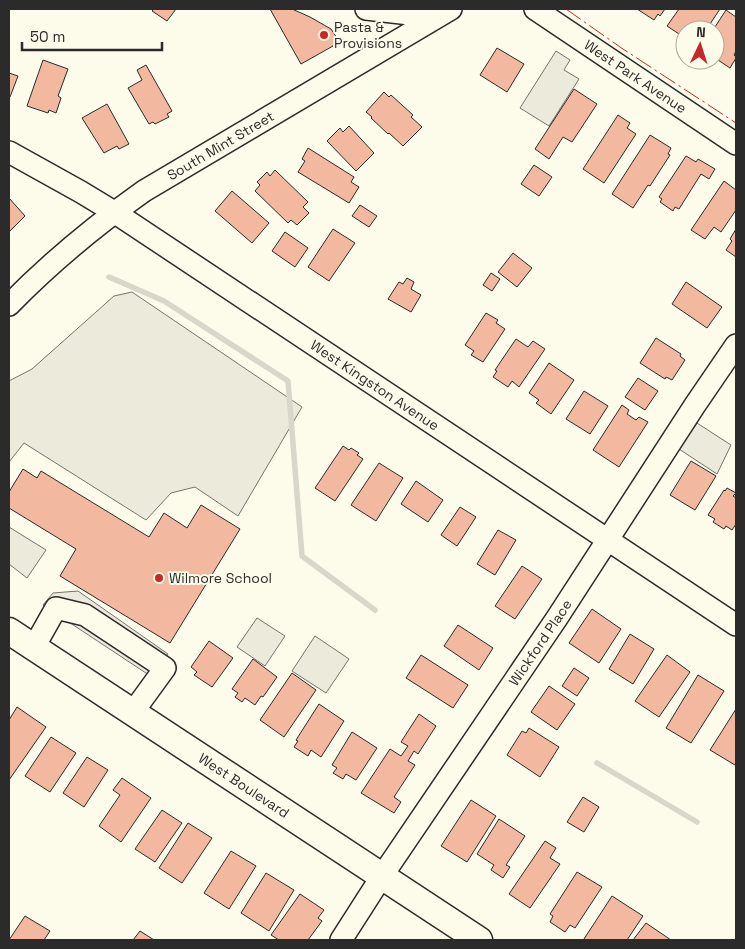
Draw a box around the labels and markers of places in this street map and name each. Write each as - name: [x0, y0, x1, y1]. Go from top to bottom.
- place label: Pasta & Provisions: [334, 18, 402, 52]
- marker: Pasta & Provisions: [318, 29, 330, 41]
- place label: Wilmore School: [169, 569, 272, 587]
- marker: Wilmore School: [153, 572, 165, 584]

